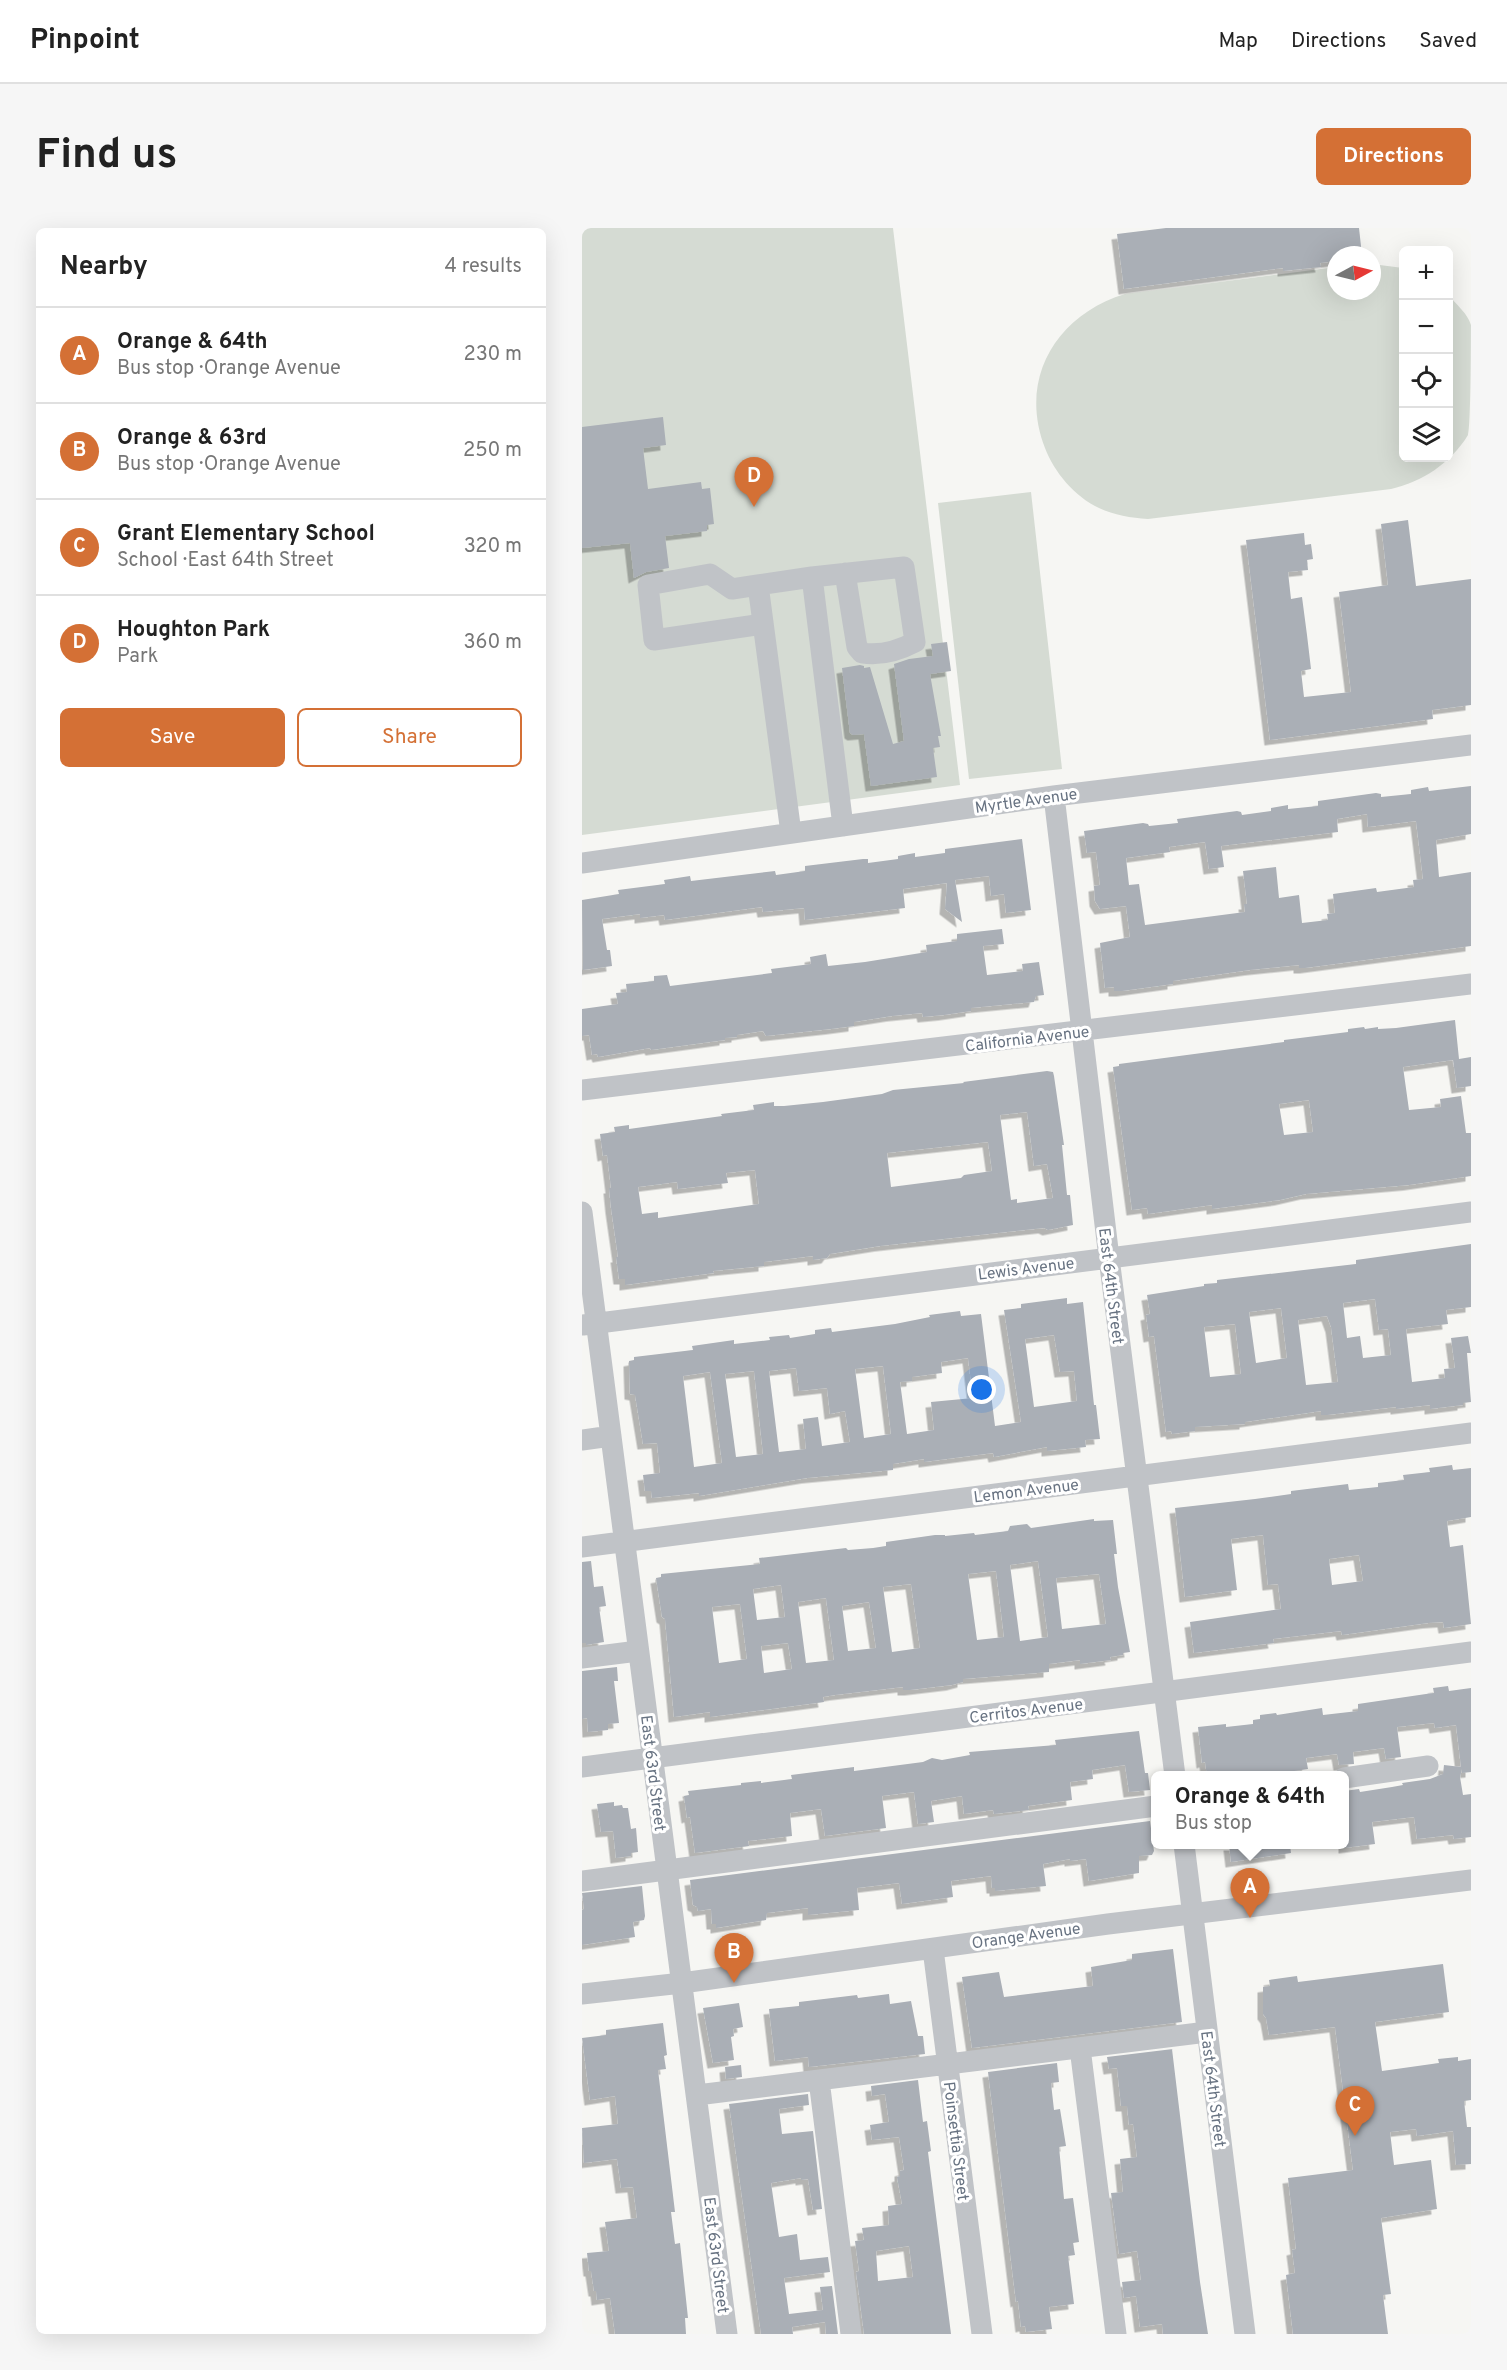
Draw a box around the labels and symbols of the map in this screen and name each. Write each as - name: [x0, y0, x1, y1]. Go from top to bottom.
- north arrow: [1327, 246, 1381, 300]
- pin: D: [734, 458, 774, 507]
- street label: Myrtle Avenue: [974, 785, 1079, 819]
- street label: California Avenue: [964, 1022, 1091, 1058]
- street label: East 64th Street: [1093, 1227, 1127, 1346]
- street label: Lewis Avenue: [977, 1254, 1076, 1286]
- your location: [967, 1375, 996, 1404]
- street label: Lemon Avenue: [972, 1476, 1080, 1508]
- street label: Cerritos Avenue: [968, 1695, 1084, 1729]
- street label: East 63rd Street: [635, 1714, 669, 1832]
- pin: A: [1230, 1868, 1270, 1918]
- street label: Orange Avenue: [971, 1919, 1082, 1955]
- pin: B: [714, 1934, 754, 1983]
- street label: East 64th Street: [1195, 2030, 1229, 2149]
- street label: Poinsettia Street: [938, 2081, 972, 2202]
- pin: C: [1336, 2086, 1374, 2136]
- street label: East 63rd Street: [698, 2196, 732, 2314]

